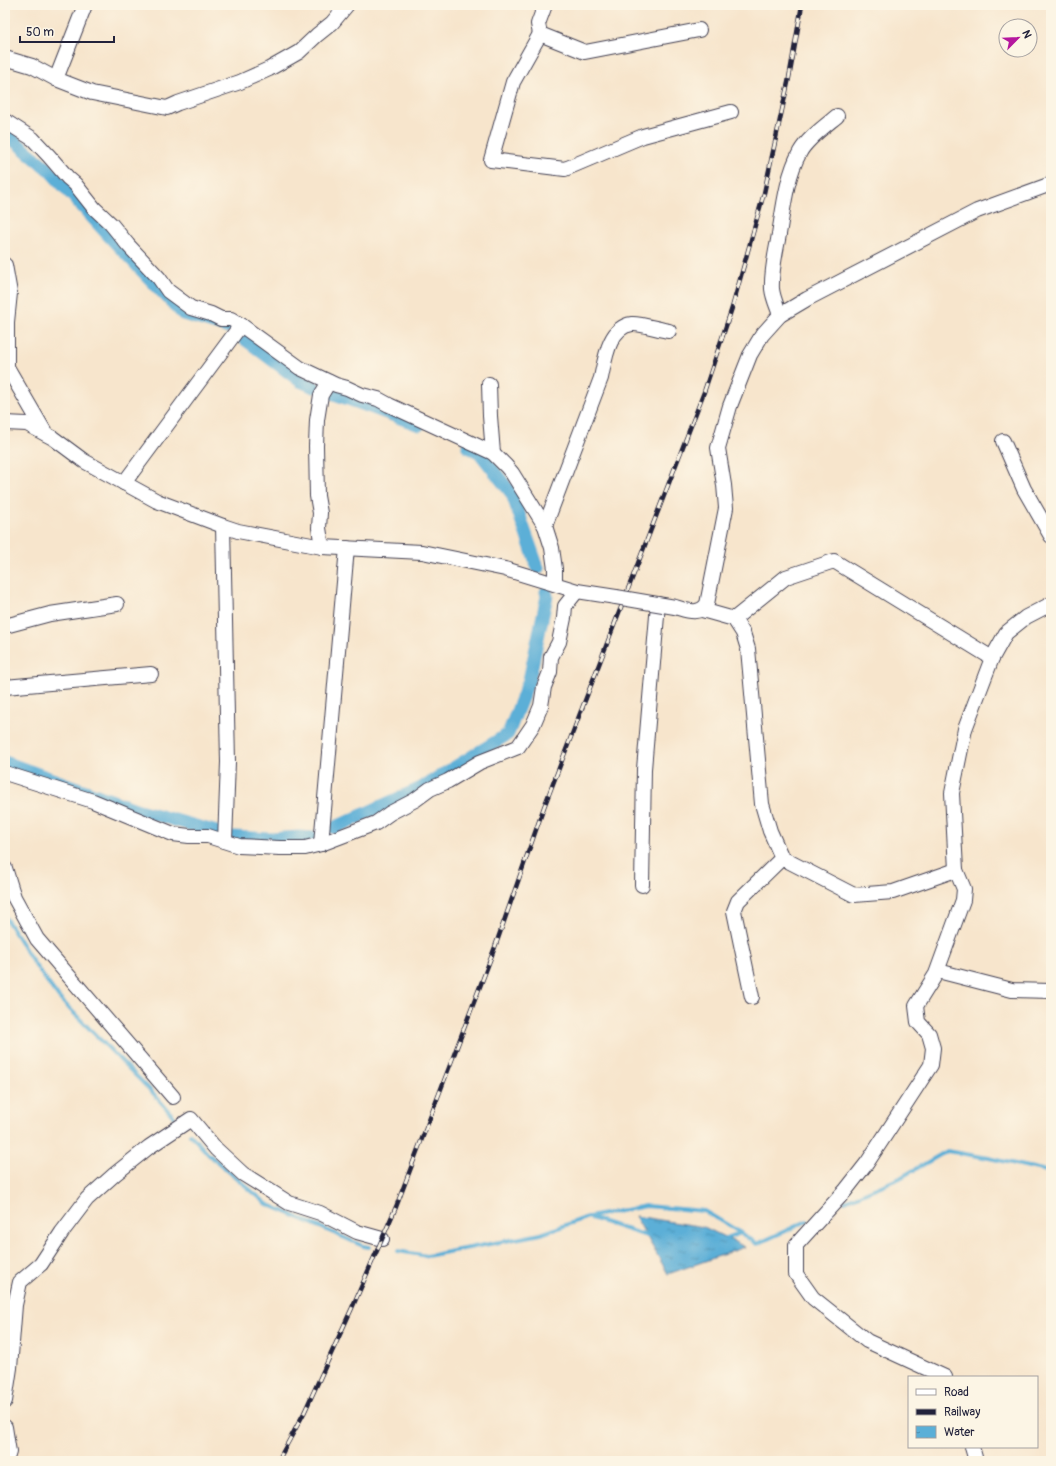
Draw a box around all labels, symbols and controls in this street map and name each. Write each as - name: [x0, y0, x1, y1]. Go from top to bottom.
- scale bar: [20, 18, 114, 44]
- north arrow: [998, 18, 1038, 58]
- text: 50 m: [26, 25, 54, 40]
- text: N: [1019, 28, 1034, 41]
- legend: [908, 1376, 1038, 1448]
- text: Road: [944, 1385, 969, 1400]
- text: Railway: [944, 1405, 980, 1420]
- text: Water: [944, 1425, 975, 1440]

